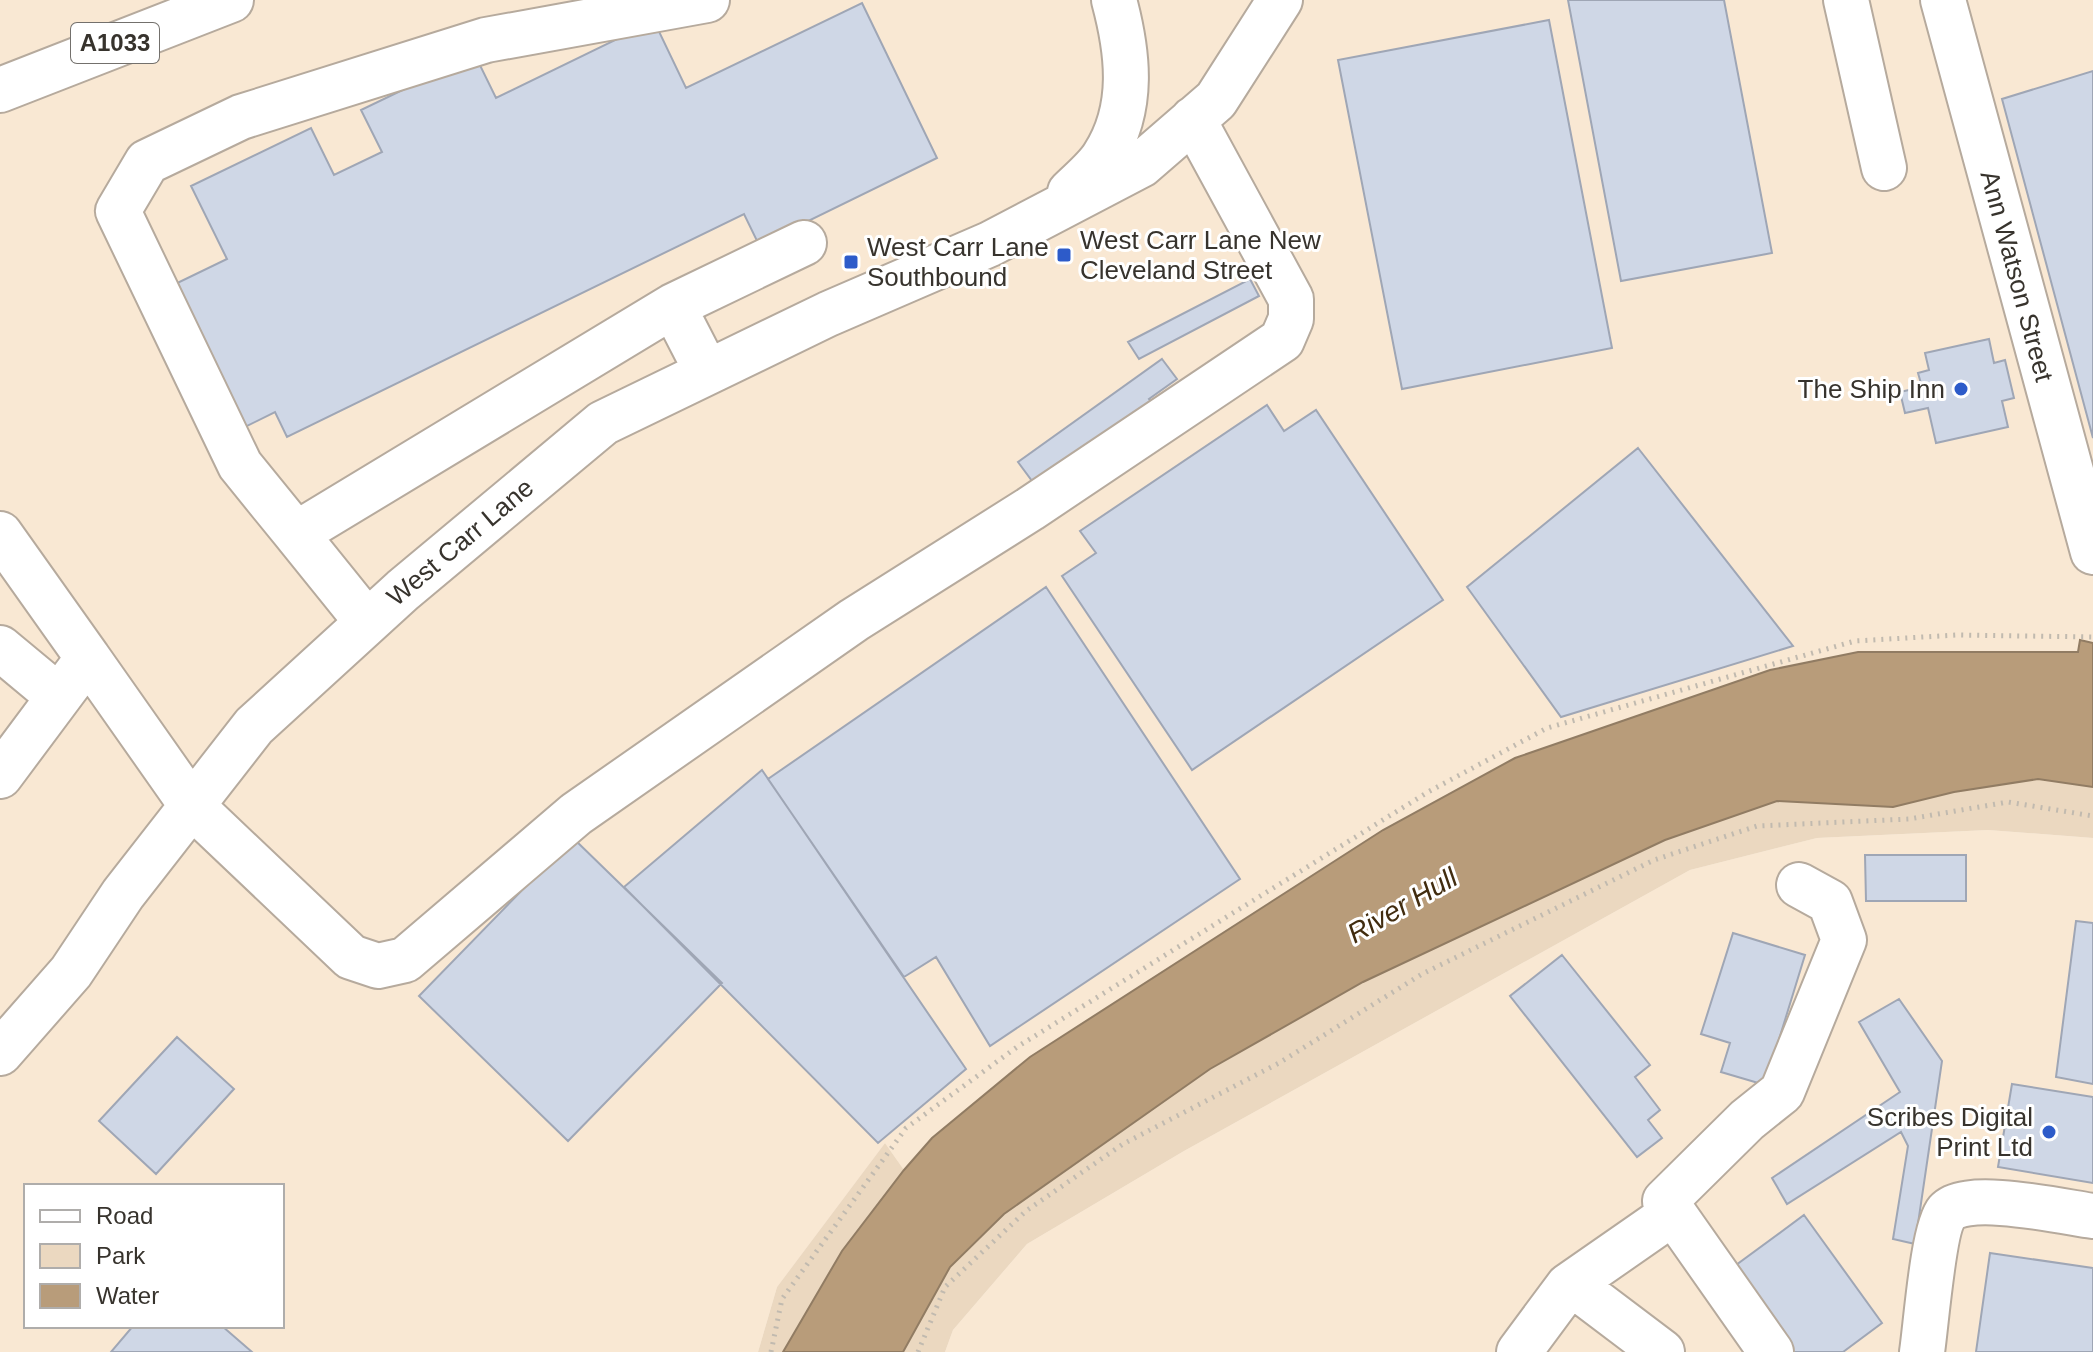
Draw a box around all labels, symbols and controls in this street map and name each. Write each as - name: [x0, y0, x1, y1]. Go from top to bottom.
- road number: A1033: [71, 23, 159, 63]
- street label: Ann Watson Street: [1974, 167, 2060, 386]
- place label: West Carr Lane New Cleveland Street: [1080, 225, 1321, 285]
- place label: West Carr Lane Southbound: [867, 232, 1049, 292]
- marker: West Carr Lane New Cleveland Street: [1055, 246, 1073, 264]
- marker: West Carr Lane Southbound: [842, 253, 860, 271]
- place label: The Ship Inn: [1798, 374, 1945, 404]
- marker: The Ship Inn: [1952, 380, 1970, 398]
- street label: West Carr Lane: [381, 472, 539, 612]
- water label: River Hull: [1342, 861, 1463, 949]
- place label: Scribes Digital Print Ltd: [1867, 1102, 2033, 1162]
- marker: Scribes Digital Print Ltd: [2040, 1123, 2058, 1141]
- legend: [24, 1184, 284, 1328]
- text: Road: [96, 1202, 153, 1229]
- text: Park: [96, 1242, 146, 1269]
- text: Water: [96, 1282, 159, 1309]

